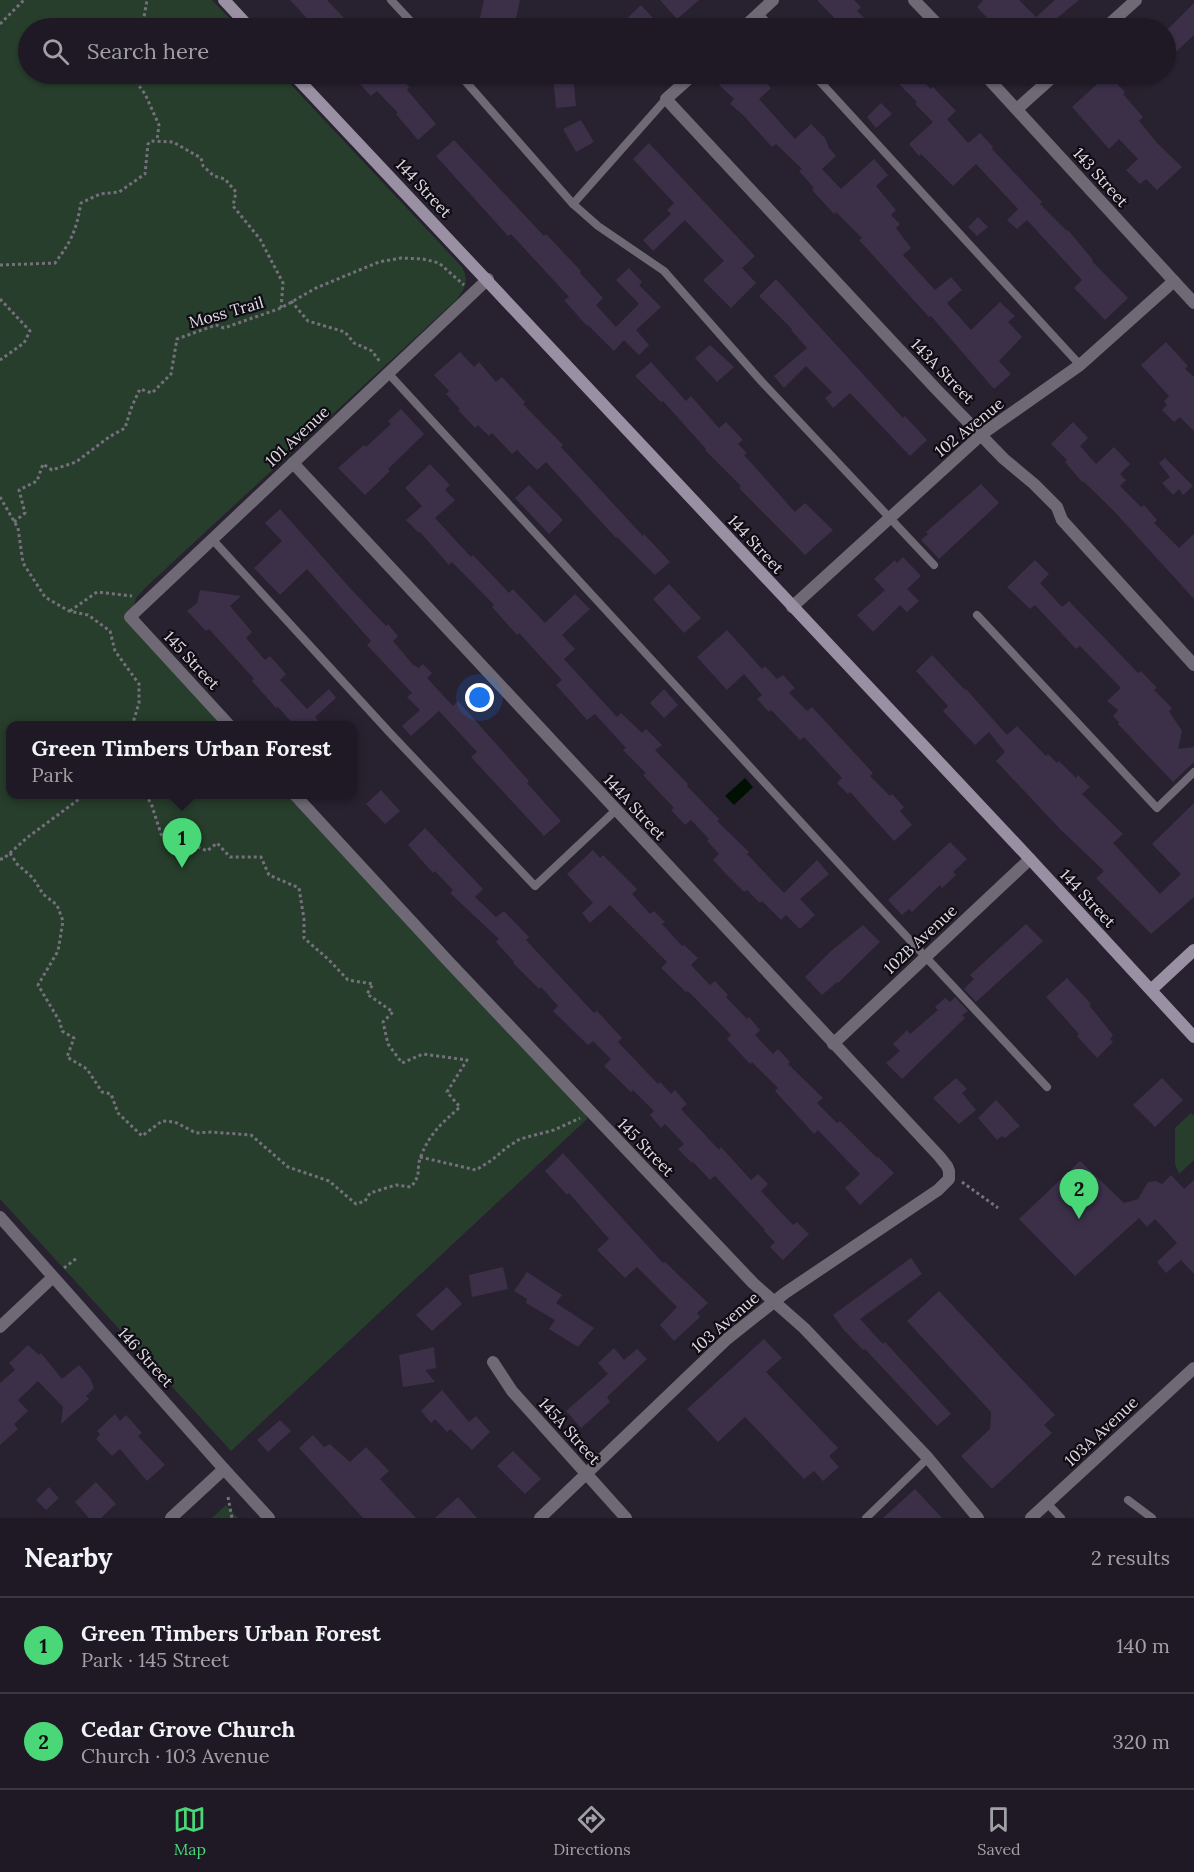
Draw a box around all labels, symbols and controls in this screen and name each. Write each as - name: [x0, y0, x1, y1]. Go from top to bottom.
- search box: [18, 18, 1176, 84]
- icon: search: [39, 35, 72, 68]
- text: Search here: [87, 37, 209, 65]
- street label: 143 Street: [1069, 143, 1133, 211]
- street label: 144 Street: [392, 155, 457, 222]
- street label: Moss Trail: [186, 292, 266, 332]
- street label: 143A Street: [907, 334, 980, 408]
- street label: 102 Avenue: [931, 393, 1008, 461]
- street label: 101 Avenue: [261, 401, 333, 471]
- street label: 144 Street: [724, 511, 789, 578]
- street label: 145 Street: [160, 627, 225, 694]
- your location: [465, 683, 494, 712]
- popup: [6, 721, 357, 799]
- text: Green Timbers Urban Forest: [32, 734, 331, 762]
- text: Park: [32, 762, 73, 787]
- street label: 144A Street: [599, 770, 671, 845]
- pin: 1: [162, 818, 201, 868]
- street label: 144 Street: [1056, 865, 1121, 932]
- street label: 102B Avenue: [879, 900, 961, 978]
- street label: 145 Street: [614, 1114, 679, 1181]
- pin: 2: [1060, 1170, 1098, 1219]
- street label: 103 Avenue: [687, 1287, 763, 1357]
- street label: 146 Street: [114, 1323, 178, 1392]
- street label: 103A Avenue: [1060, 1392, 1142, 1470]
- street label: 145A Street: [535, 1394, 606, 1469]
- text: Nearby: [24, 1541, 112, 1574]
- text: 2 results: [1091, 1545, 1170, 1570]
- text: Green Timbers Urban Forest: [81, 1619, 381, 1647]
- text: 1: [39, 1633, 48, 1658]
- text: 140 m: [1116, 1633, 1170, 1658]
- text: Park · 145 Street: [81, 1647, 229, 1672]
- text: Cedar Grove Church: [81, 1715, 295, 1743]
- text: 2: [38, 1729, 49, 1754]
- text: 320 m: [1113, 1729, 1170, 1754]
- text: Church · 103 Avenue: [81, 1743, 270, 1768]
- tab: Map: [173, 1803, 206, 1859]
- tab: Directions: [553, 1803, 631, 1859]
- tab: Saved: [977, 1803, 1021, 1859]

